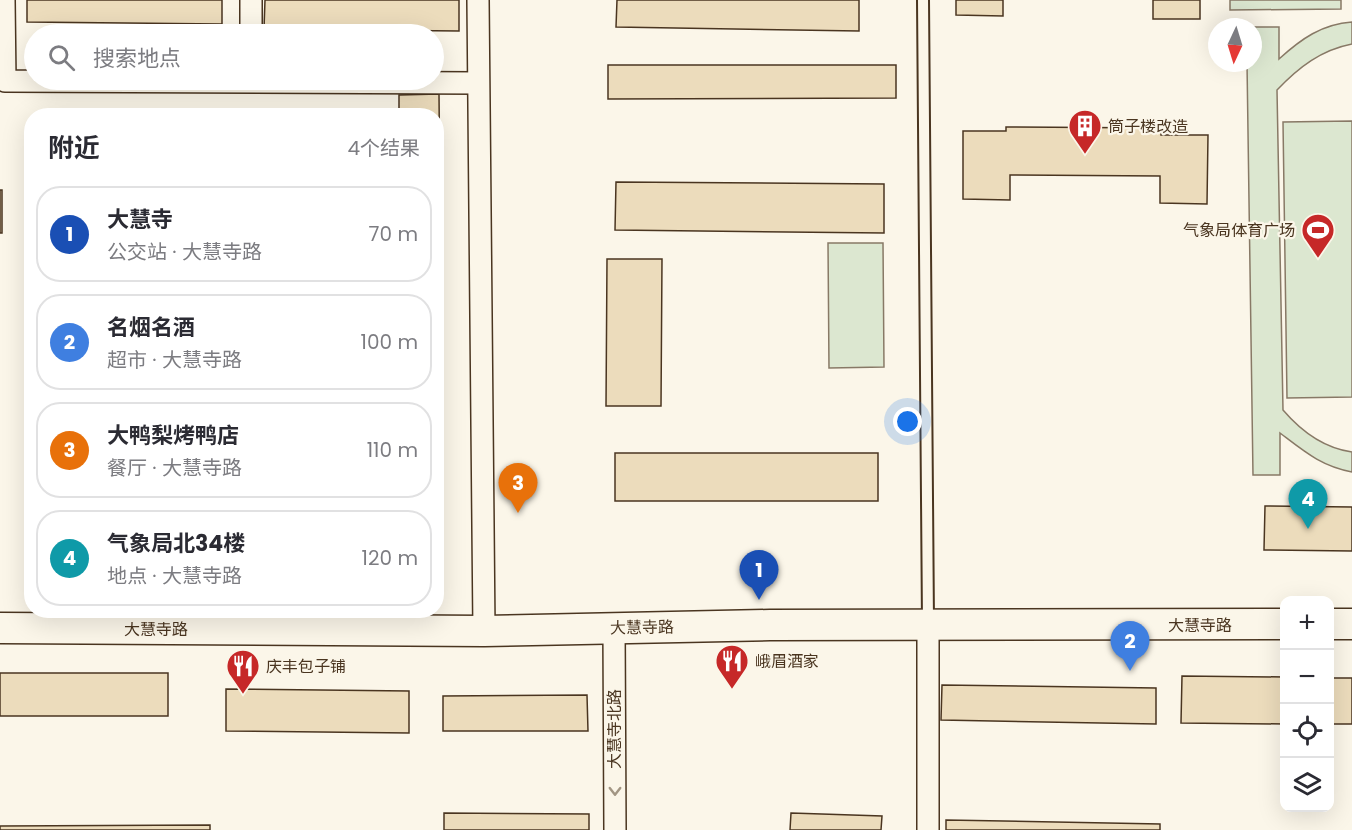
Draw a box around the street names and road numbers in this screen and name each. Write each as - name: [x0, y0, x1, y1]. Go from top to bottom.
- street label: 大慧寺路: [1168, 614, 1232, 637]
- street label: 大慧寺路: [610, 615, 674, 640]
- street label: 大慧寺路: [124, 618, 188, 641]
- street label: 大慧寺北路: [603, 689, 626, 769]

